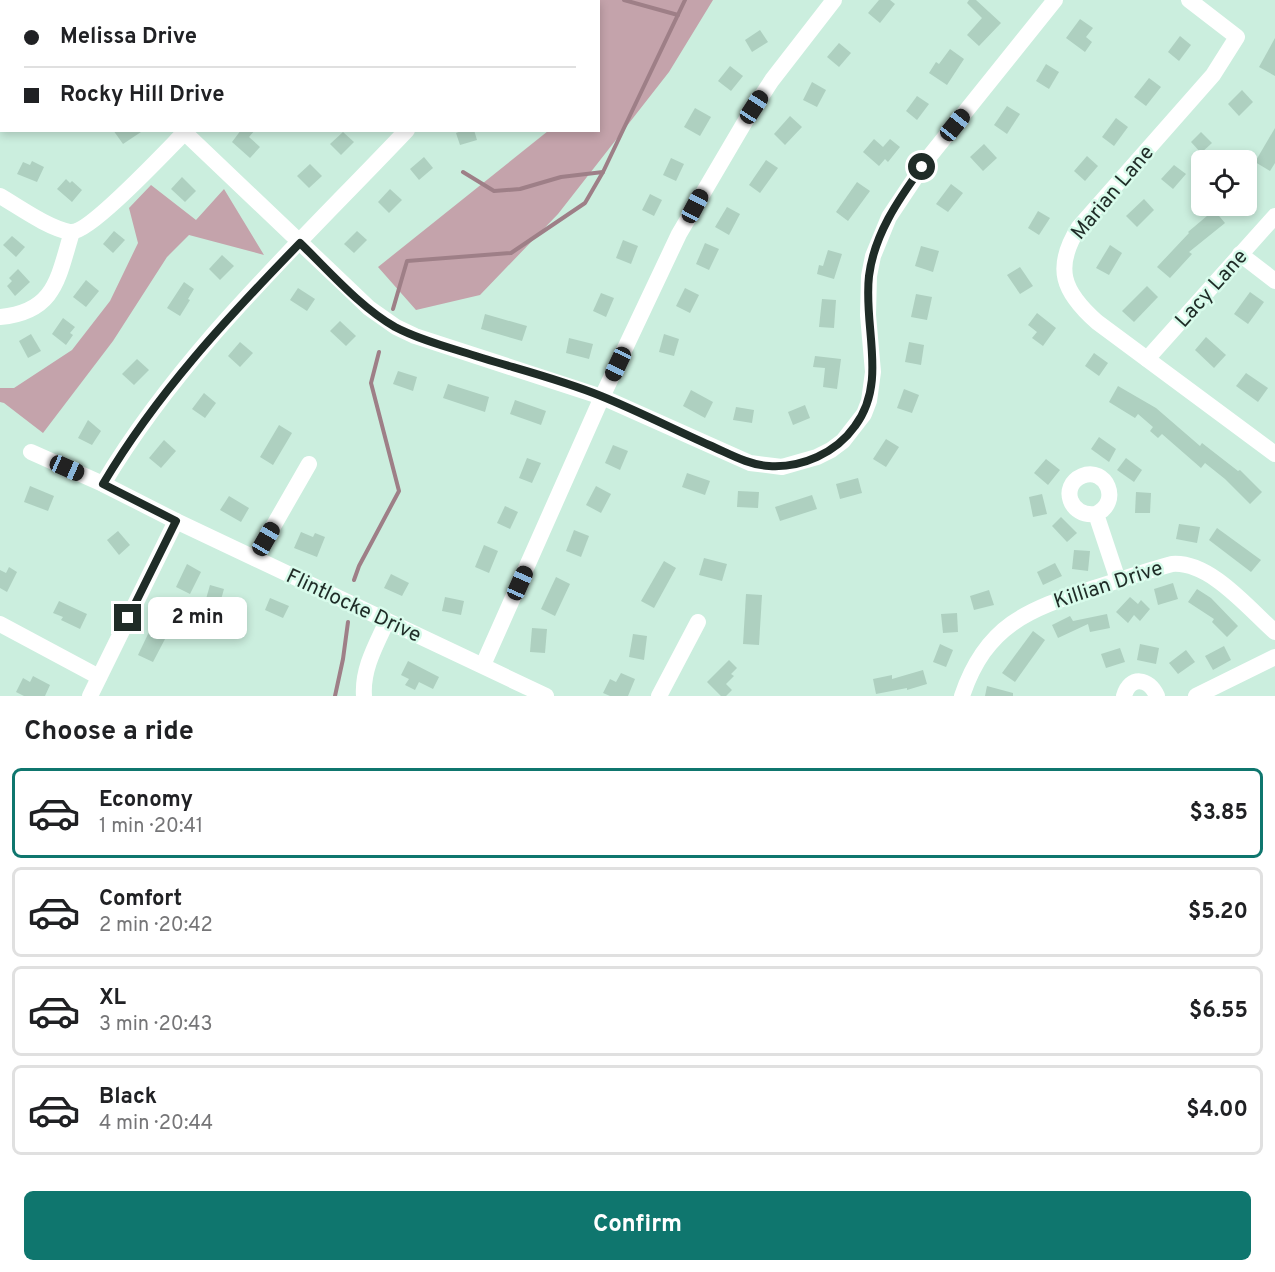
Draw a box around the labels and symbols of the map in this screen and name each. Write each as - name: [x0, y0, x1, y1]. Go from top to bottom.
- car: [737, 87, 771, 127]
- car: [937, 105, 973, 145]
- street label: Marian Lane: [1066, 140, 1161, 246]
- route start: [908, 153, 935, 180]
- car: [679, 186, 711, 226]
- street label: Lacy Lane: [1170, 244, 1254, 334]
- car: [602, 344, 634, 384]
- car: [47, 452, 87, 484]
- car: [249, 519, 283, 559]
- street label: Killian Drive: [1050, 555, 1167, 616]
- street label: Flintlocke Drive: [281, 563, 425, 649]
- car: [504, 563, 536, 603]
- callout: 2 min: [149, 597, 248, 639]
- route end: [114, 604, 141, 631]

